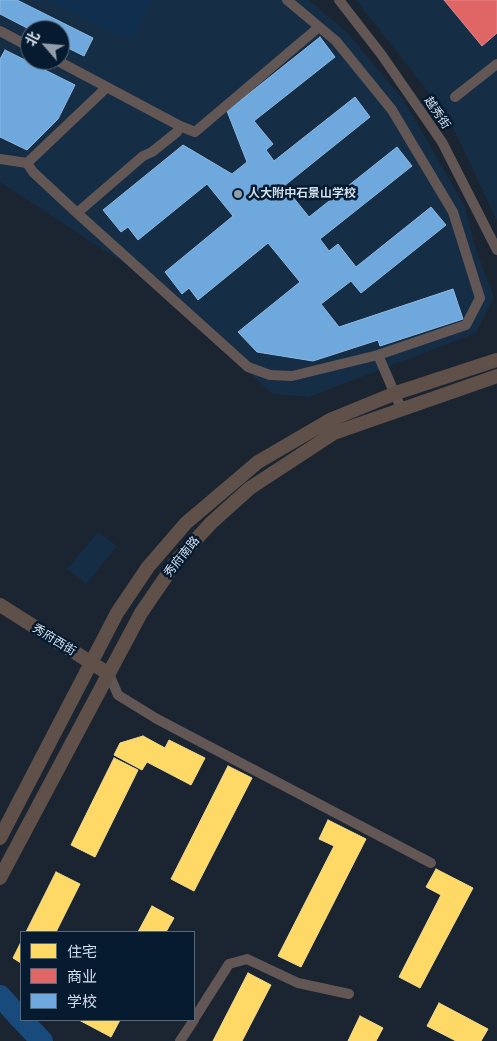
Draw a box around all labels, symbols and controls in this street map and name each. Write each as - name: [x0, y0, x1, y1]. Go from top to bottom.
- north arrow: [20, 20, 70, 70]
- text: 北: [21, 28, 44, 49]
- street label: 越秀街: [421, 94, 453, 132]
- place label: 人大附中石景山学校: [248, 187, 356, 201]
- marker: 人大附中石景山学校: [232, 188, 244, 200]
- street label: 秀府南路: [161, 534, 203, 580]
- street label: 秀府西街: [30, 621, 78, 659]
- legend: [20, 931, 195, 1021]
- text: 住宅: [67, 942, 97, 961]
- text: 商业: [67, 967, 97, 986]
- text: 学校: [67, 992, 97, 1011]

